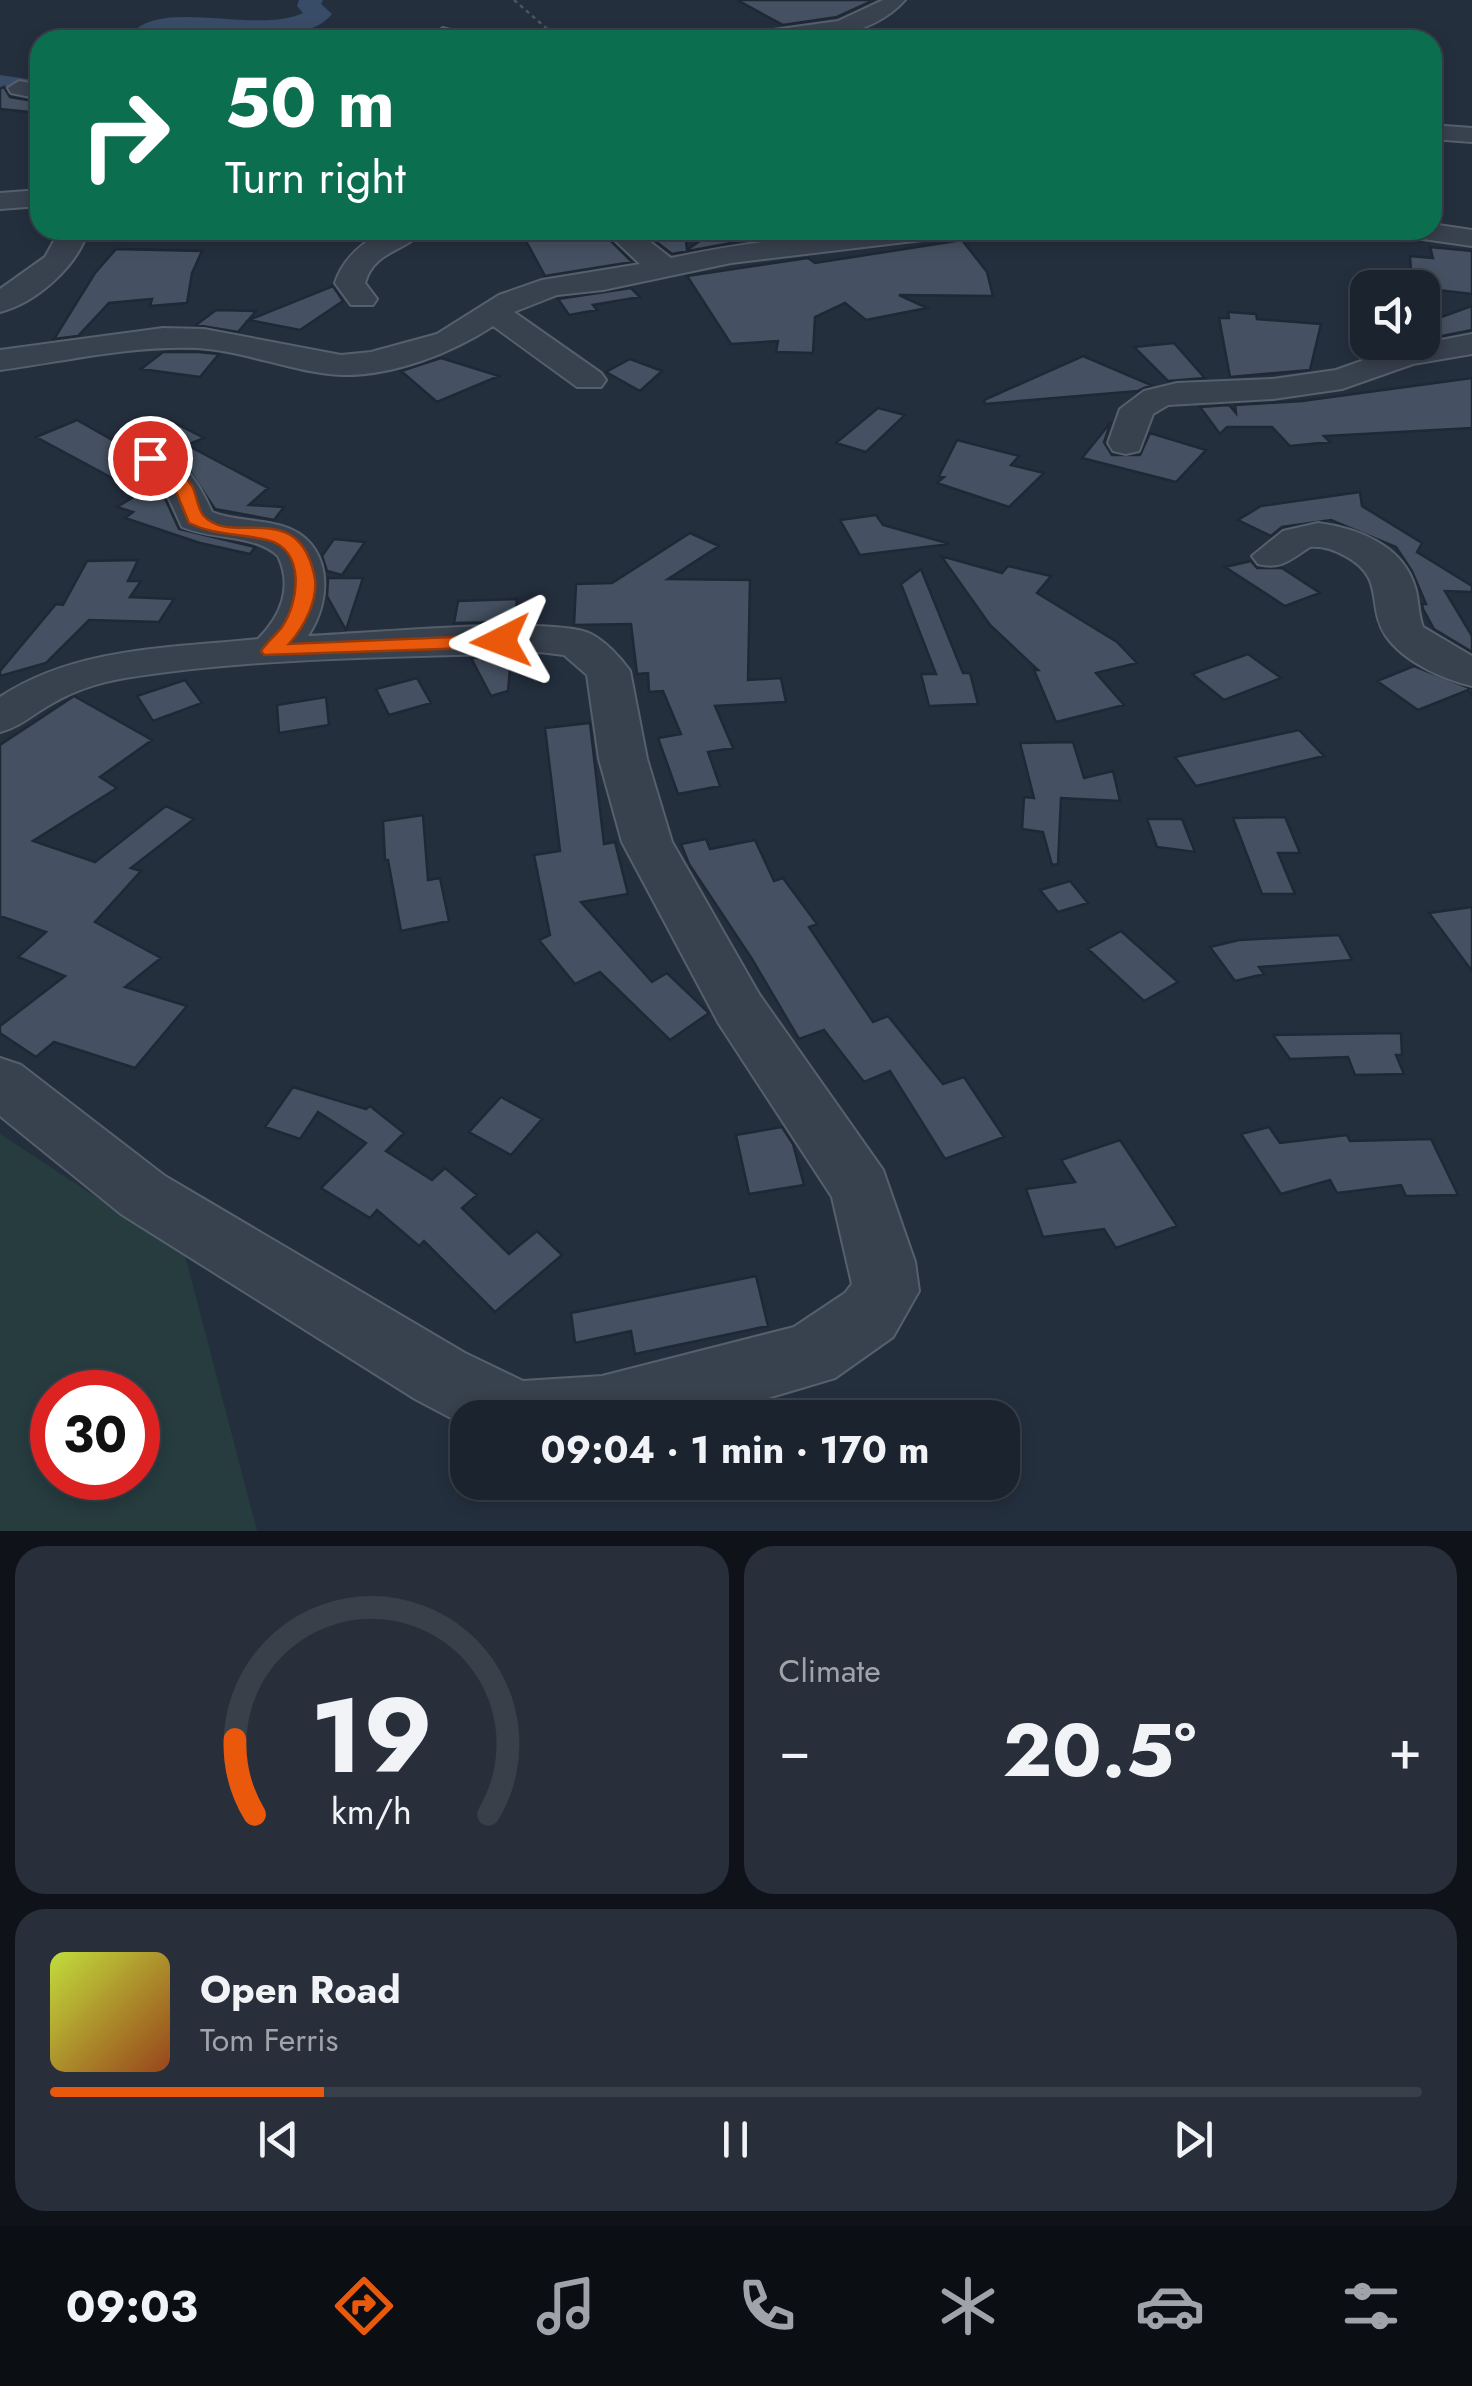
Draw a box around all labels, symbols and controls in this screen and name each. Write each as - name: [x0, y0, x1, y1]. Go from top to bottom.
- text: 50 m: [225, 52, 395, 153]
- icon: right: [60, 70, 190, 200]
- text: Turn right: [225, 145, 406, 210]
- map controls: [1350, 270, 1440, 360]
- button: sound: [1350, 270, 1440, 360]
- pin: [108, 416, 193, 501]
- icon: arrive: [123, 431, 178, 486]
- position arrow: [449, 589, 553, 693]
- speed limit sign: 30: [30, 1370, 160, 1500]
- text: 09:04 · 1 min · 170 m: [541, 1422, 929, 1477]
- text: Climate: [779, 1648, 881, 1694]
- text: 19: [310, 1661, 433, 1811]
- text: 20.5°: [1003, 1696, 1196, 1804]
- text: −: [779, 1710, 811, 1790]
- text: +: [1388, 1710, 1422, 1790]
- text: km/h: [331, 1786, 412, 1837]
- text: Open Road: [200, 1962, 401, 2017]
- text: Tom Ferris: [200, 2017, 338, 2063]
- icon: previous: [251, 2112, 306, 2167]
- icon: pause: [708, 2112, 763, 2167]
- icon: next: [1166, 2112, 1221, 2167]
- icon: directions: [329, 2271, 399, 2341]
- icon: music: [531, 2271, 601, 2341]
- icon: phone: [732, 2271, 802, 2341]
- icon: climate: [933, 2271, 1003, 2341]
- icon: car: [1135, 2271, 1205, 2341]
- icon: filters: [1336, 2271, 1406, 2341]
- text: 09:03: [66, 2274, 198, 2339]

